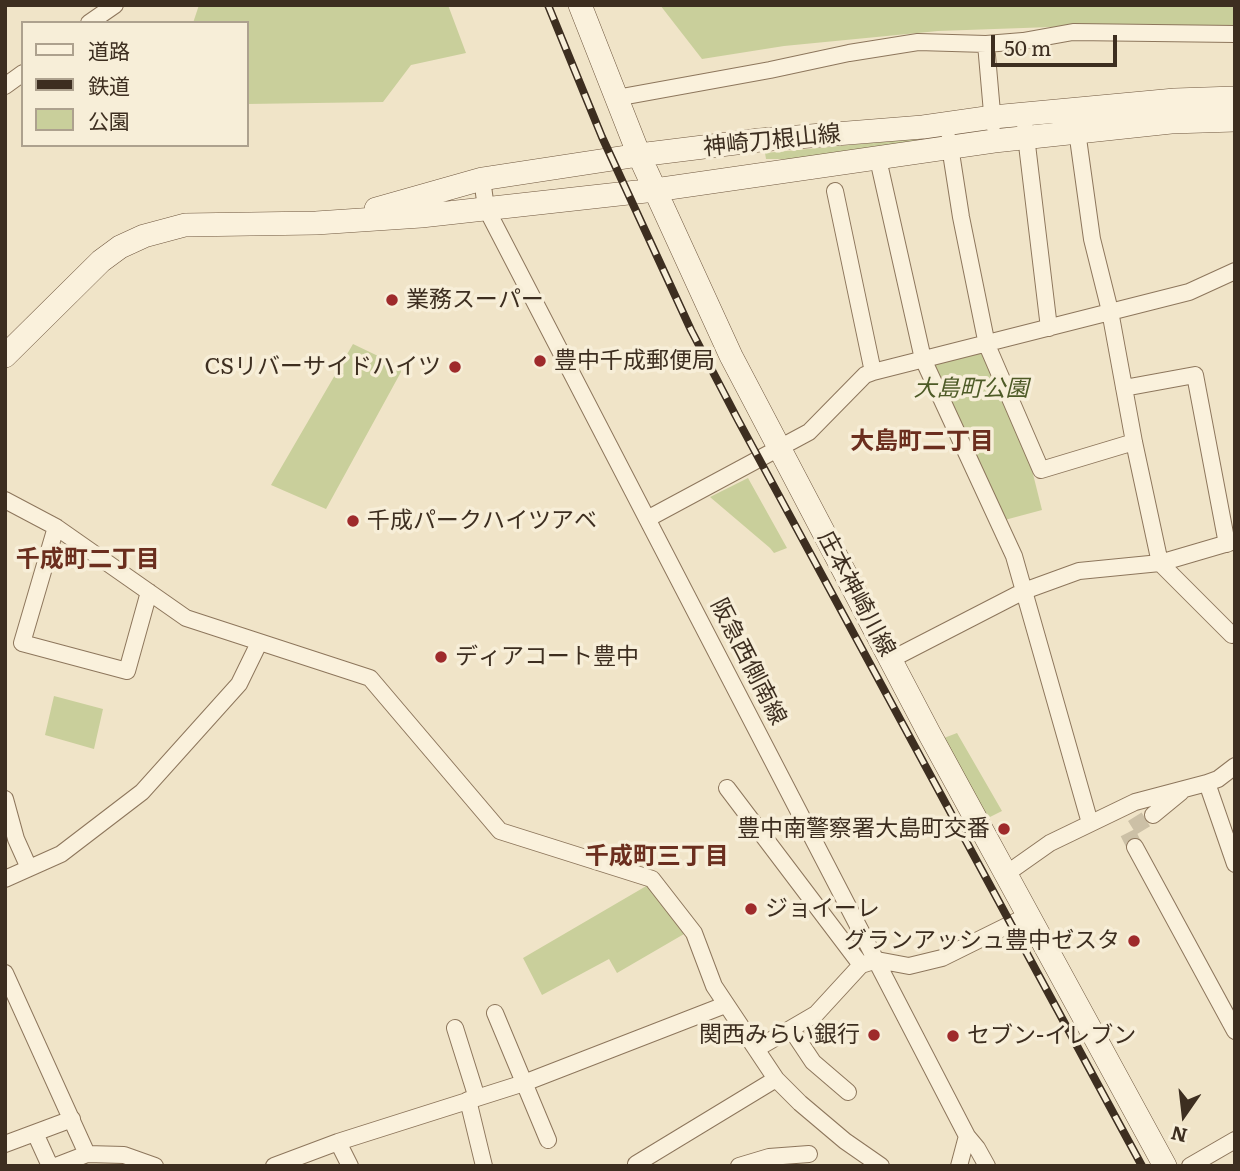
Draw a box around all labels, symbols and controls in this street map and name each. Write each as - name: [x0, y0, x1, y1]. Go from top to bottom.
- legend: [21, 21, 248, 147]
- scale bar: [995, 21, 1121, 65]
- text: 50 m: [1004, 31, 1051, 62]
- text: 道路: [88, 34, 130, 65]
- text: 鉄道: [88, 69, 130, 100]
- text: 公園: [88, 104, 130, 135]
- street label: 神崎刀根山線: [702, 120, 842, 162]
- place label: 業務スーパー: [406, 286, 544, 314]
- marker: 業務スーパー: [384, 292, 400, 308]
- place label: 豊中千成郵便局: [554, 347, 715, 375]
- place label: CSリバーサイドハイツ: [204, 353, 441, 381]
- marker: 豊中千成郵便局: [532, 353, 548, 369]
- marker: CSリバーサイドハイツ: [447, 359, 463, 375]
- park label: 大島町公園: [914, 375, 1028, 403]
- district label: 大島町二丁目: [850, 428, 994, 456]
- place label: 千成パークハイツアベ: [367, 507, 597, 535]
- marker: 千成パークハイツアベ: [345, 513, 361, 529]
- street label: 庄本神崎川線: [811, 527, 901, 661]
- district label: 千成町二丁目: [16, 546, 160, 574]
- street label: 阪急西側南線: [704, 594, 792, 730]
- place label: ディアコート豊中: [455, 643, 639, 671]
- marker: ディアコート豊中: [433, 649, 449, 665]
- place label: 豊中南警察署大島町交番: [737, 815, 990, 843]
- marker: 豊中南警察署大島町交番: [996, 821, 1012, 837]
- district label: 千成町三丁目: [585, 843, 729, 871]
- place label: ジョイーレ: [765, 895, 880, 923]
- marker: ジョイーレ: [743, 901, 759, 917]
- place label: グランアッシュ豊中ゼスタ: [844, 927, 1120, 955]
- marker: グランアッシュ豊中ゼスタ: [1126, 933, 1142, 949]
- place label: 関西みらい銀行: [699, 1021, 860, 1049]
- place label: セブン-イレブン: [967, 1022, 1136, 1050]
- marker: 関西みらい銀行: [866, 1027, 882, 1043]
- marker: セブン-イレブン: [945, 1028, 961, 1044]
- north arrow: [1149, 1080, 1219, 1150]
- text: N: [1168, 1120, 1190, 1151]

